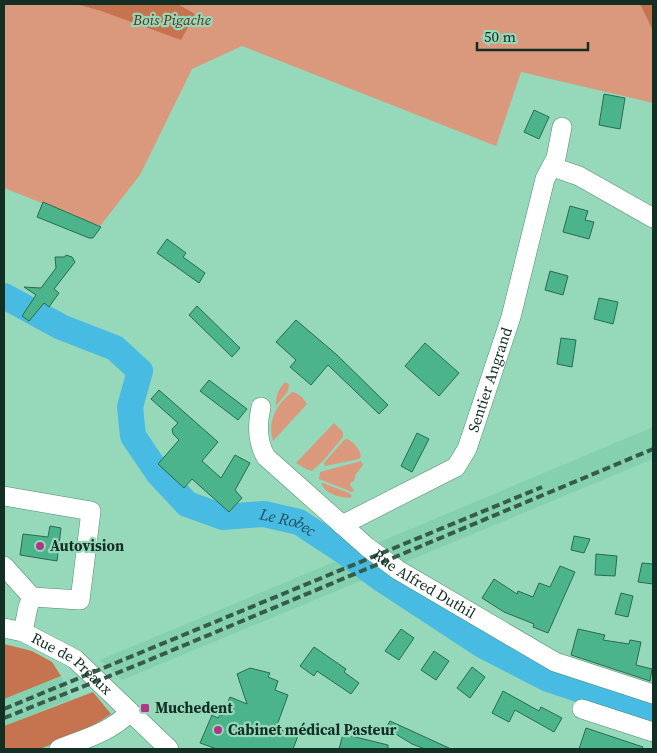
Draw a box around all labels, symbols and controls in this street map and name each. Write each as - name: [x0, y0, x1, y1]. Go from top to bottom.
- park label: Bois Pigache: [132, 9, 211, 30]
- scale bar: [477, 20, 588, 52]
- text: 50 m: [484, 26, 516, 47]
- street label: Sentier Angrand: [462, 324, 517, 435]
- water label: Le Robec: [257, 502, 321, 542]
- place label: Autovision: [50, 535, 124, 556]
- marker: Autovision: [34, 540, 46, 552]
- street label: Rue Alfred Duthil: [369, 544, 480, 624]
- street label: Rue de Préaux: [28, 627, 117, 699]
- place label: Muchedent: [155, 697, 233, 718]
- marker: Muchedent: [139, 702, 151, 714]
- place label: Cabinet médical Pasteur: [228, 719, 396, 740]
- marker: Cabinet médical Pasteur: [212, 724, 224, 736]

